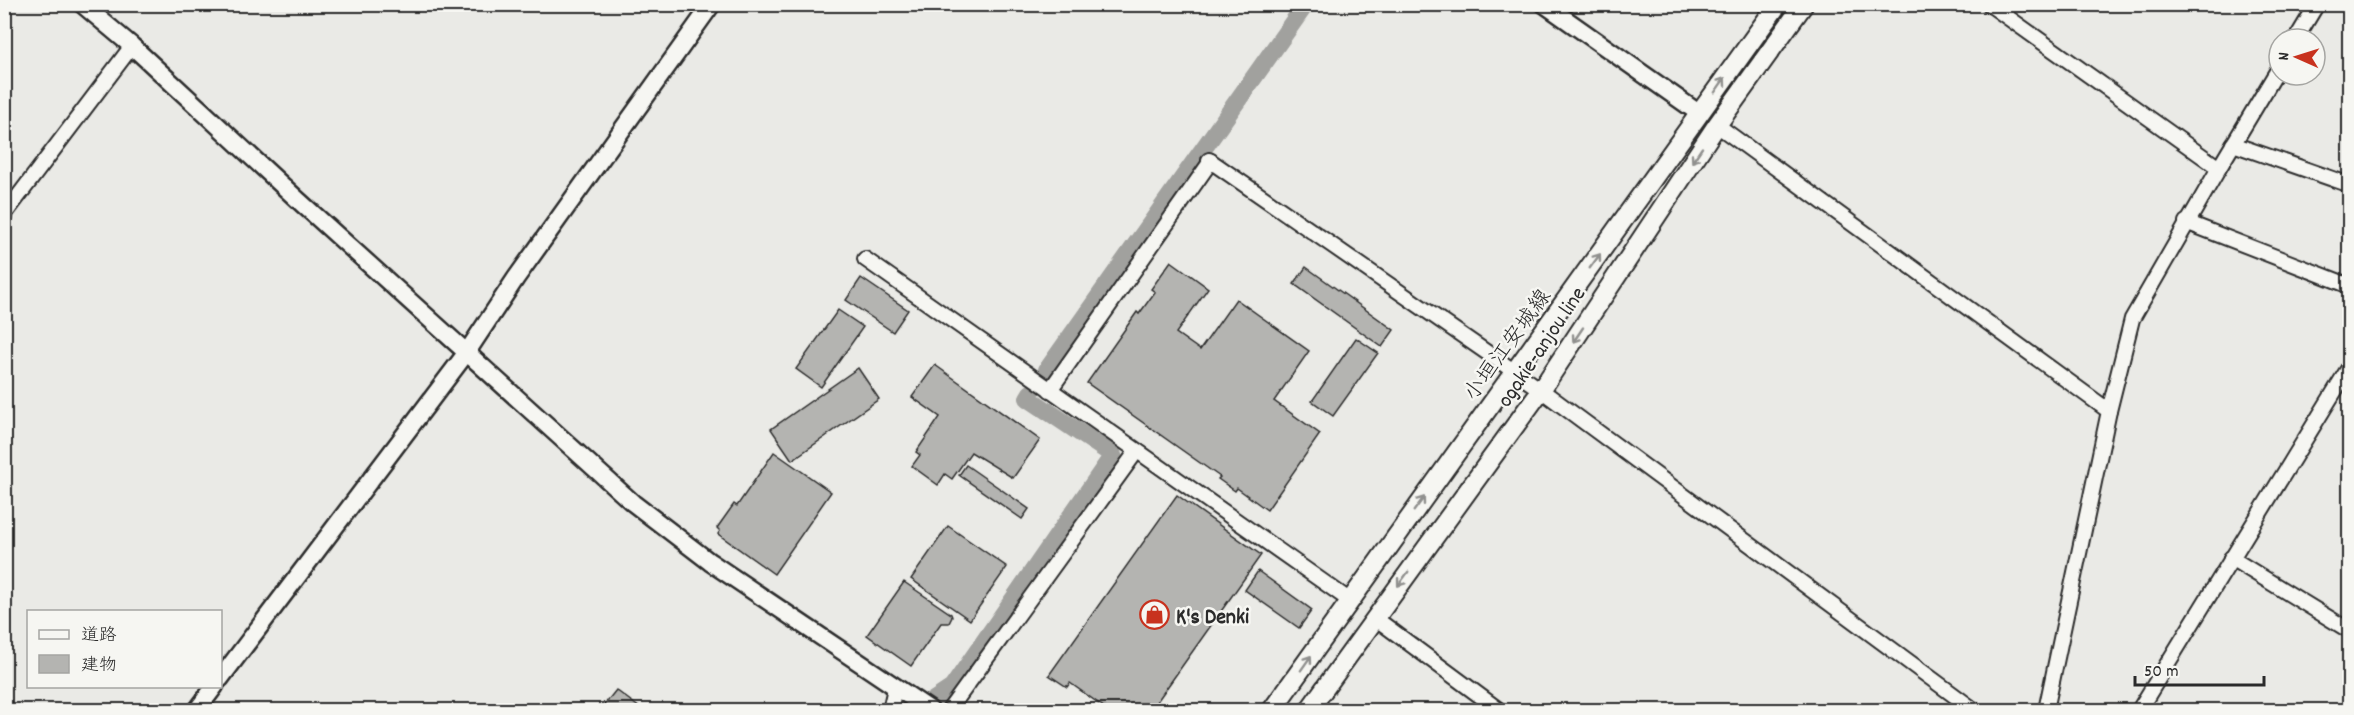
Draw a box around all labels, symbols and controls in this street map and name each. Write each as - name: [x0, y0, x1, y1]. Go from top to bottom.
- north arrow: [2267, 27, 2327, 87]
- text: N: [2273, 52, 2296, 61]
- one-way arrow: [1714, 78, 1727, 94]
- one-way arrow: [1691, 146, 1703, 163]
- one-way arrow: [1589, 253, 1601, 269]
- street label: ogakie-anjou line: [1491, 281, 1595, 415]
- street label: 小垣江安城線: [1457, 284, 1560, 409]
- one-way arrow: [1571, 326, 1583, 343]
- one-way arrow: [1413, 497, 1425, 513]
- one-way arrow: [1397, 571, 1409, 587]
- shop icon: K's Denki: [1139, 599, 1171, 631]
- place label: K's Denki: [1176, 603, 1249, 634]
- legend: [27, 610, 222, 688]
- text: 道路: [81, 624, 117, 649]
- scale bar: [2135, 649, 2264, 687]
- text: 建物: [81, 654, 117, 679]
- one-way arrow: [1300, 655, 1312, 671]
- text: 50 m: [2144, 660, 2179, 685]

